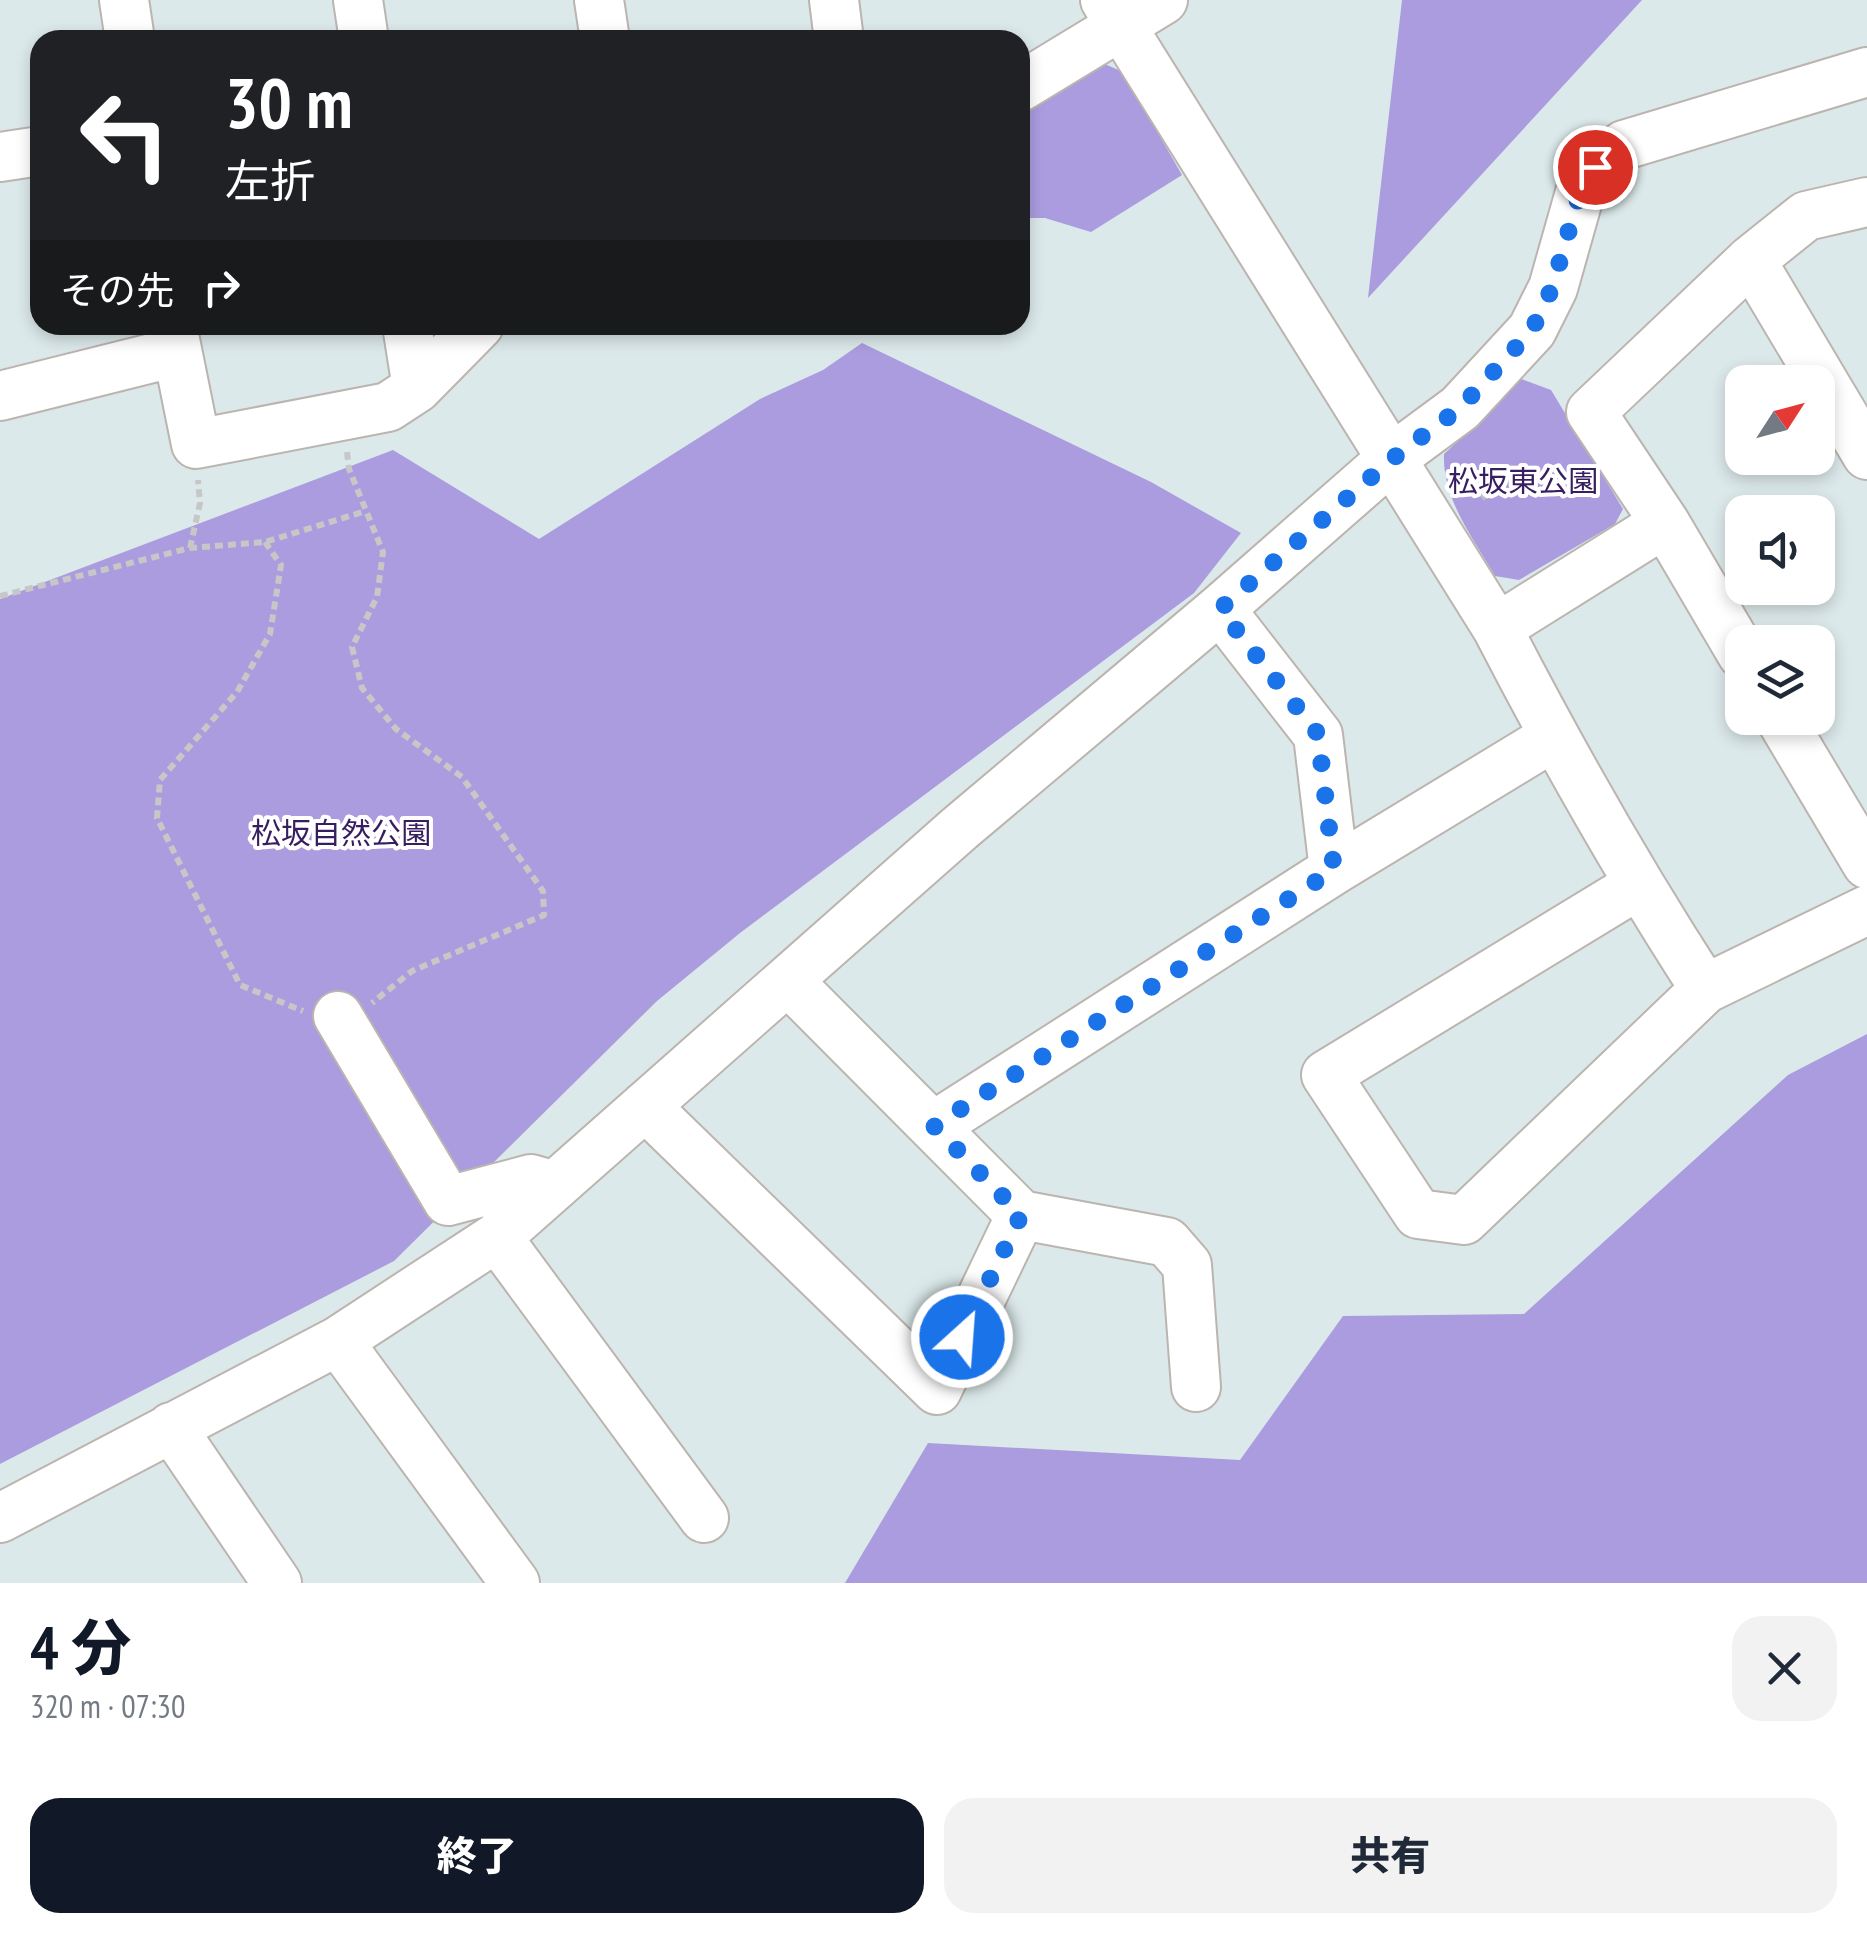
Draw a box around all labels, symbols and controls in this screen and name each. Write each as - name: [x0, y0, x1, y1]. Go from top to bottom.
- text: 30 m: [225, 57, 353, 147]
- icon: left: [60, 70, 190, 200]
- pin: [1553, 125, 1638, 210]
- icon: arrive: [1568, 140, 1623, 195]
- text: 左折: [225, 151, 315, 209]
- icon: right: [194, 260, 249, 315]
- text: その先: [60, 265, 174, 314]
- north arrow: [1725, 365, 1835, 475]
- map controls: [1725, 365, 1835, 735]
- park label: 松坂東公園: [1448, 461, 1598, 500]
- button: sound: [1725, 495, 1835, 605]
- button: layers: [1725, 625, 1835, 735]
- park label: 松坂自然公園: [251, 813, 431, 852]
- position arrow: [910, 1285, 1014, 1389]
- text: 4 分: [30, 1608, 131, 1686]
- button: close: [1732, 1616, 1837, 1721]
- text: 320 m · 07:30: [30, 1685, 185, 1727]
- button: 終了: [30, 1798, 924, 1913]
- button: 共有: [944, 1798, 1837, 1913]

